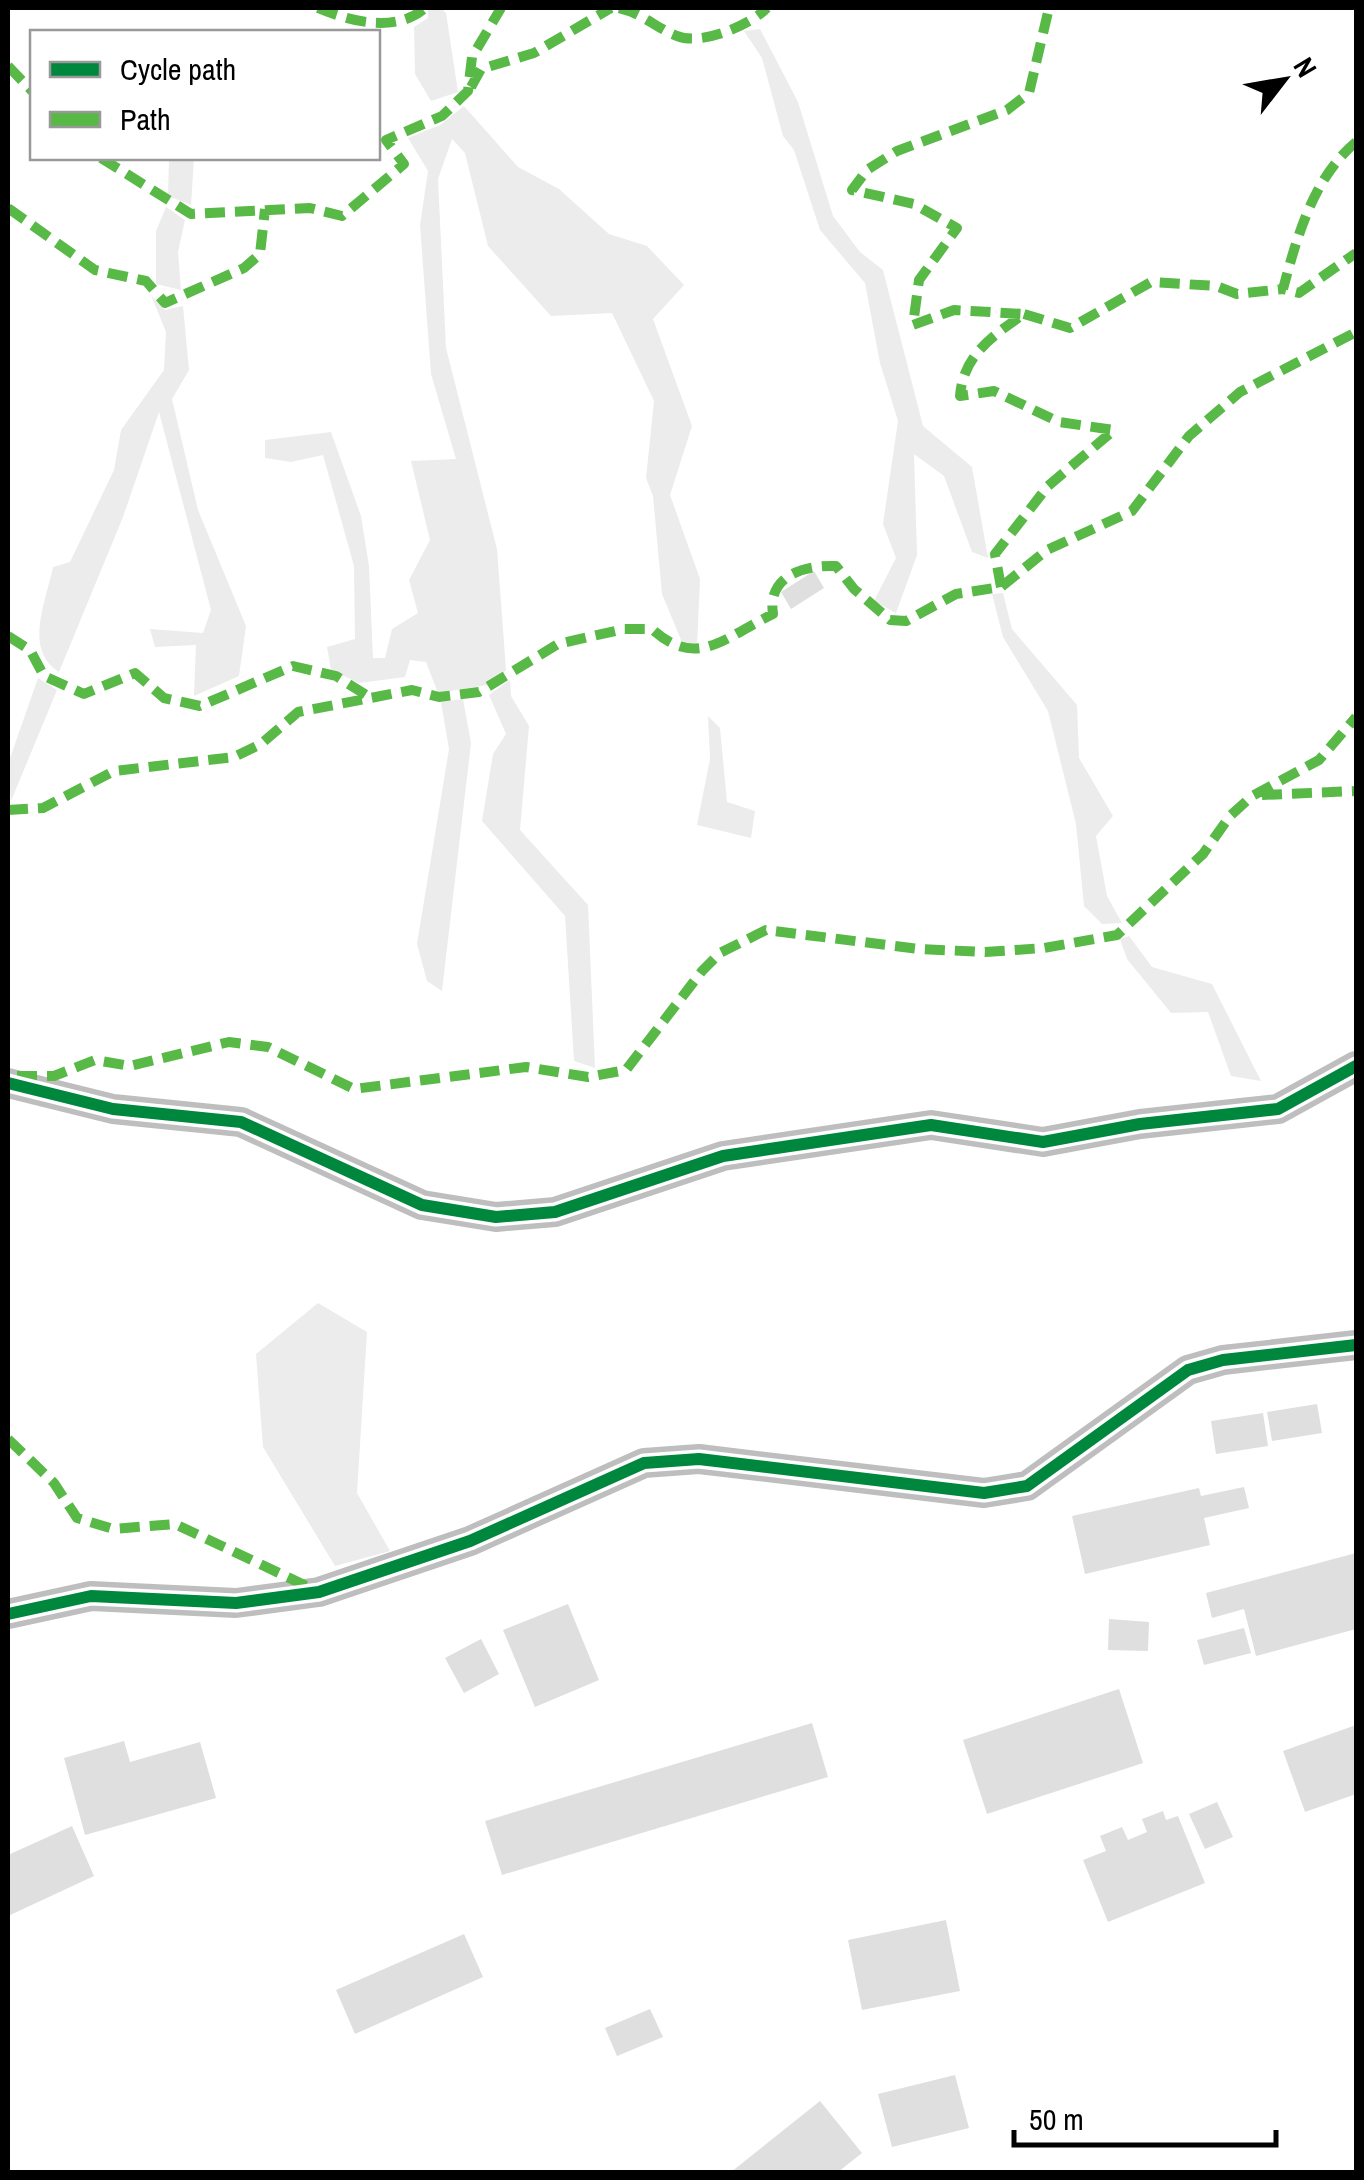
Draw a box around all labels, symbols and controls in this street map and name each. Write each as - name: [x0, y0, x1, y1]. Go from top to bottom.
- legend: [30, 30, 380, 160]
- north arrow: [1234, 30, 1334, 130]
- text: Cycle path: [120, 49, 236, 89]
- text: N: [1285, 50, 1326, 84]
- text: Path: [120, 99, 171, 139]
- scale bar: [1014, 2085, 1276, 2147]
- text: 50 m: [1029, 2099, 1084, 2139]

